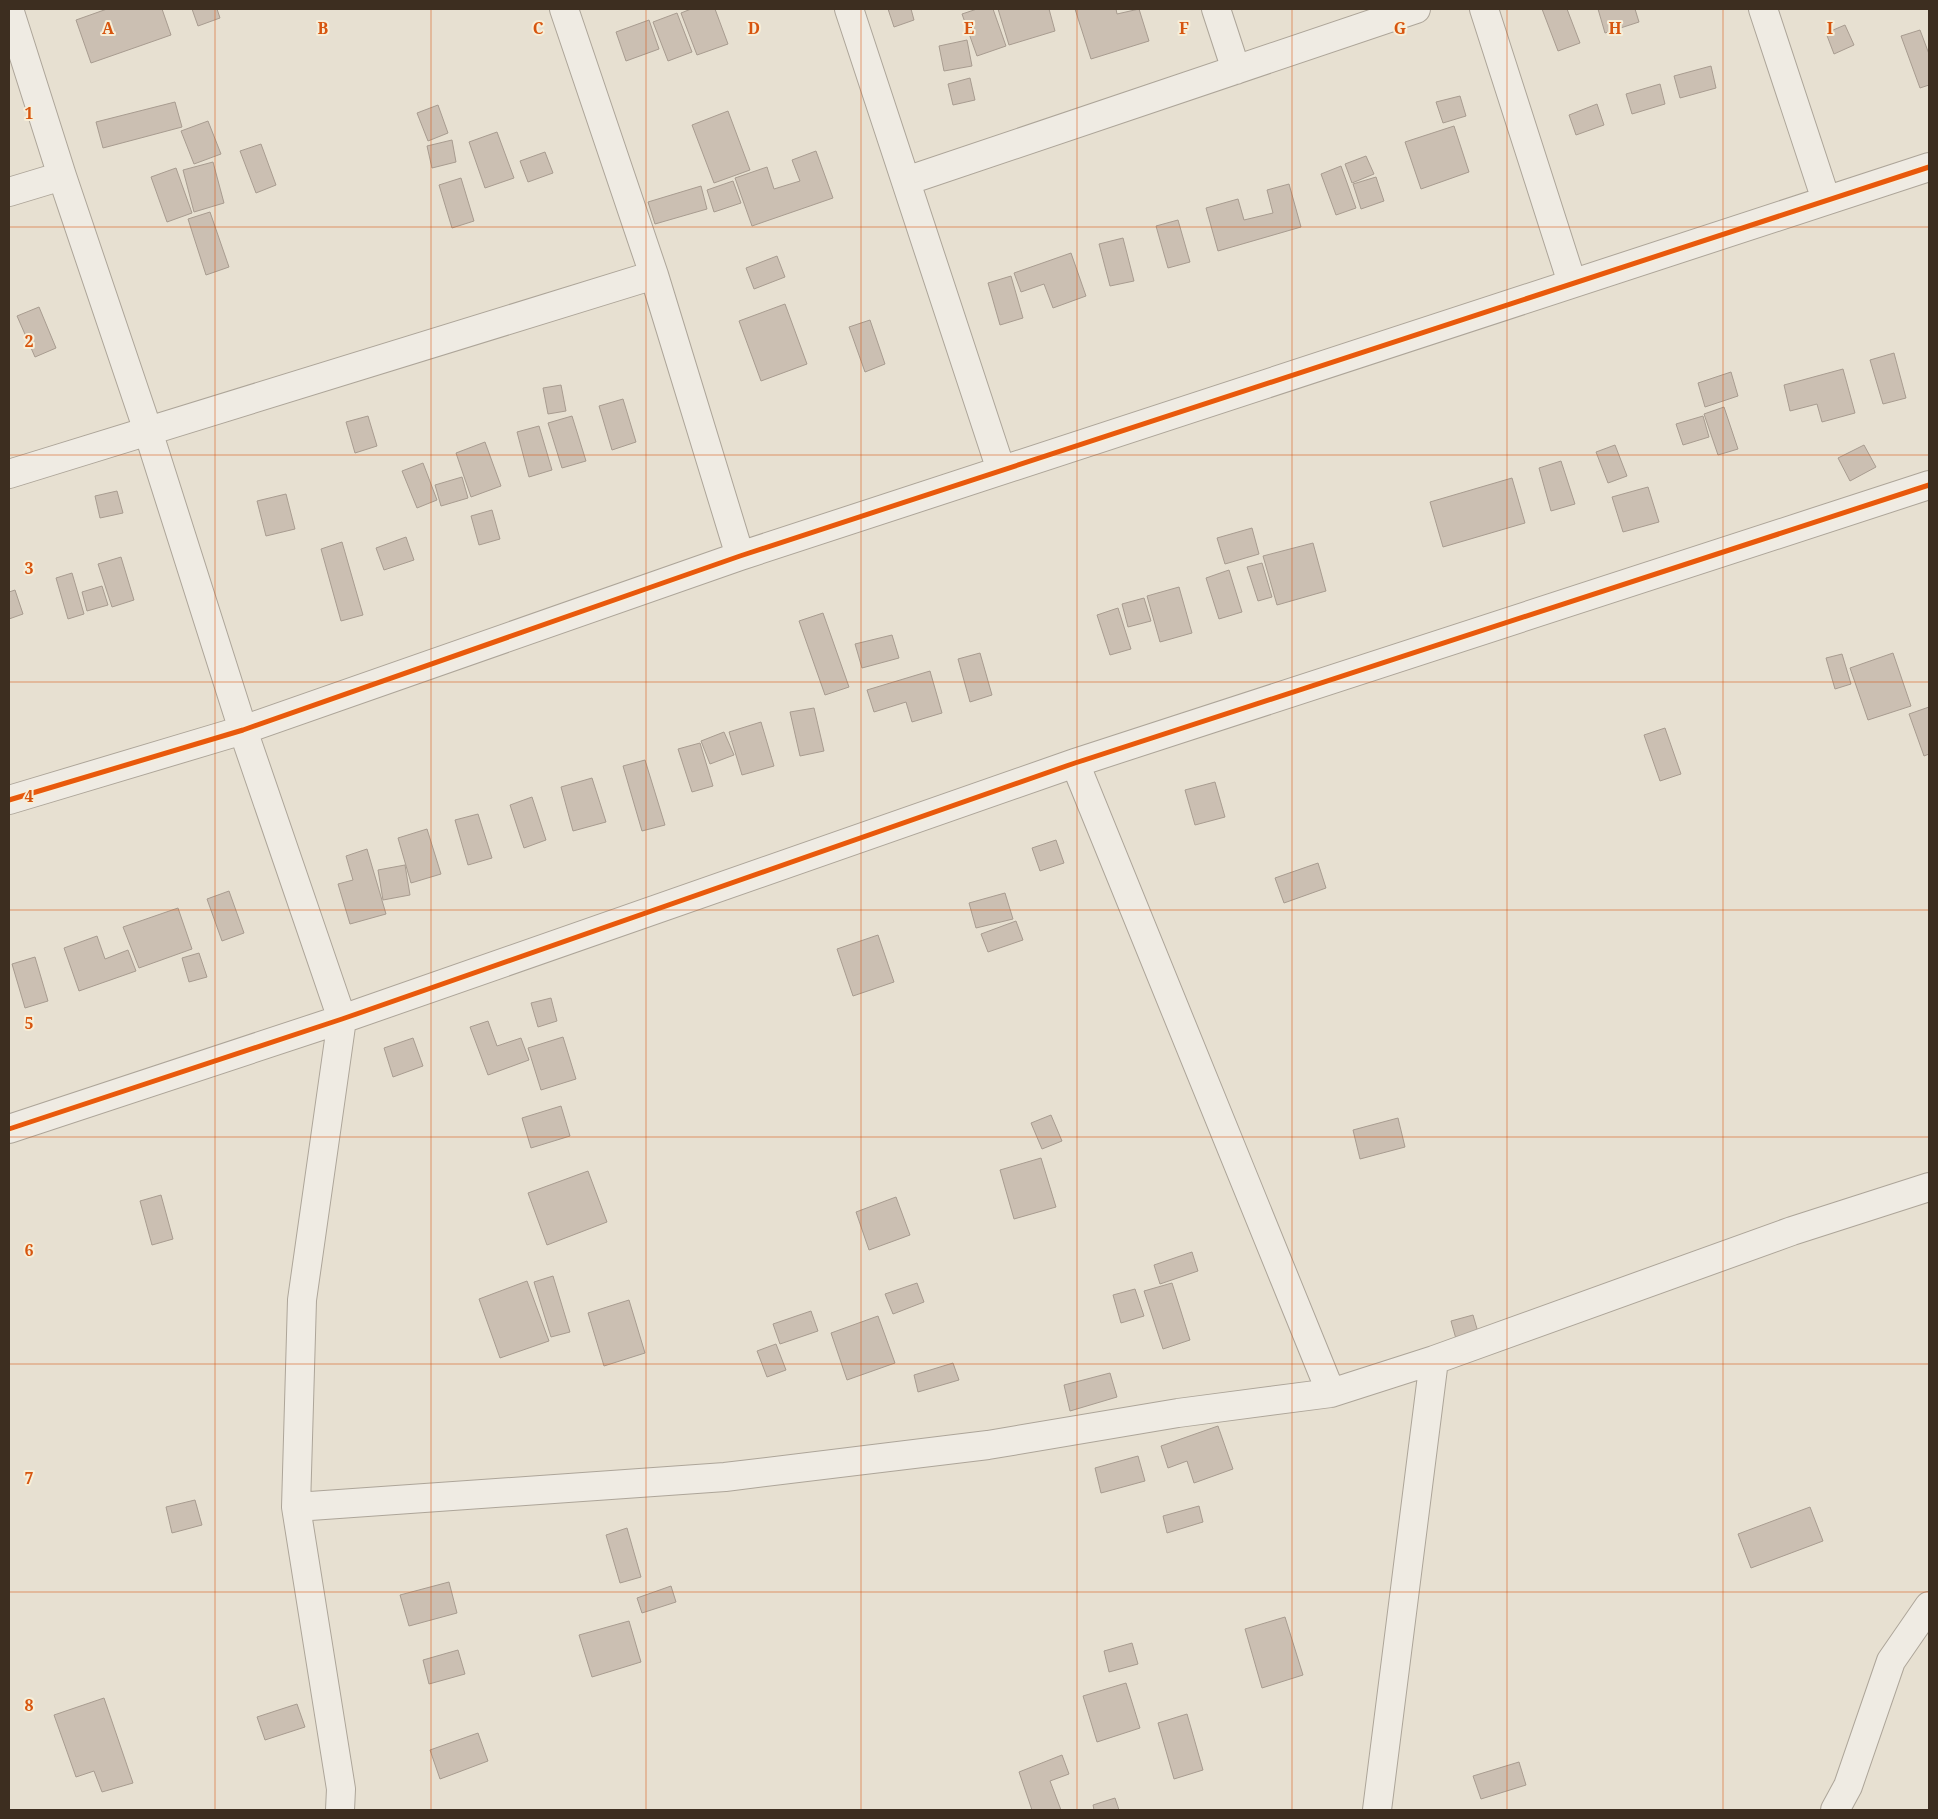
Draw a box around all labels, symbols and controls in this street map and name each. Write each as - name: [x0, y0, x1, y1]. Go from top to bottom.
- text: A: [102, 17, 115, 39]
- text: B: [318, 17, 329, 39]
- text: C: [533, 17, 544, 39]
- text: D: [748, 17, 760, 39]
- text: E: [964, 17, 974, 39]
- text: F: [1179, 17, 1189, 39]
- text: G: [1394, 17, 1406, 39]
- text: H: [1608, 17, 1622, 39]
- text: I: [1827, 17, 1833, 39]
- text: 1: [24, 102, 34, 124]
- text: 2: [24, 330, 34, 352]
- text: 3: [24, 557, 34, 579]
- text: 4: [24, 785, 34, 807]
- text: 5: [24, 1012, 34, 1034]
- text: 6: [24, 1239, 34, 1261]
- text: 7: [24, 1467, 34, 1489]
- text: 8: [24, 1694, 34, 1716]

